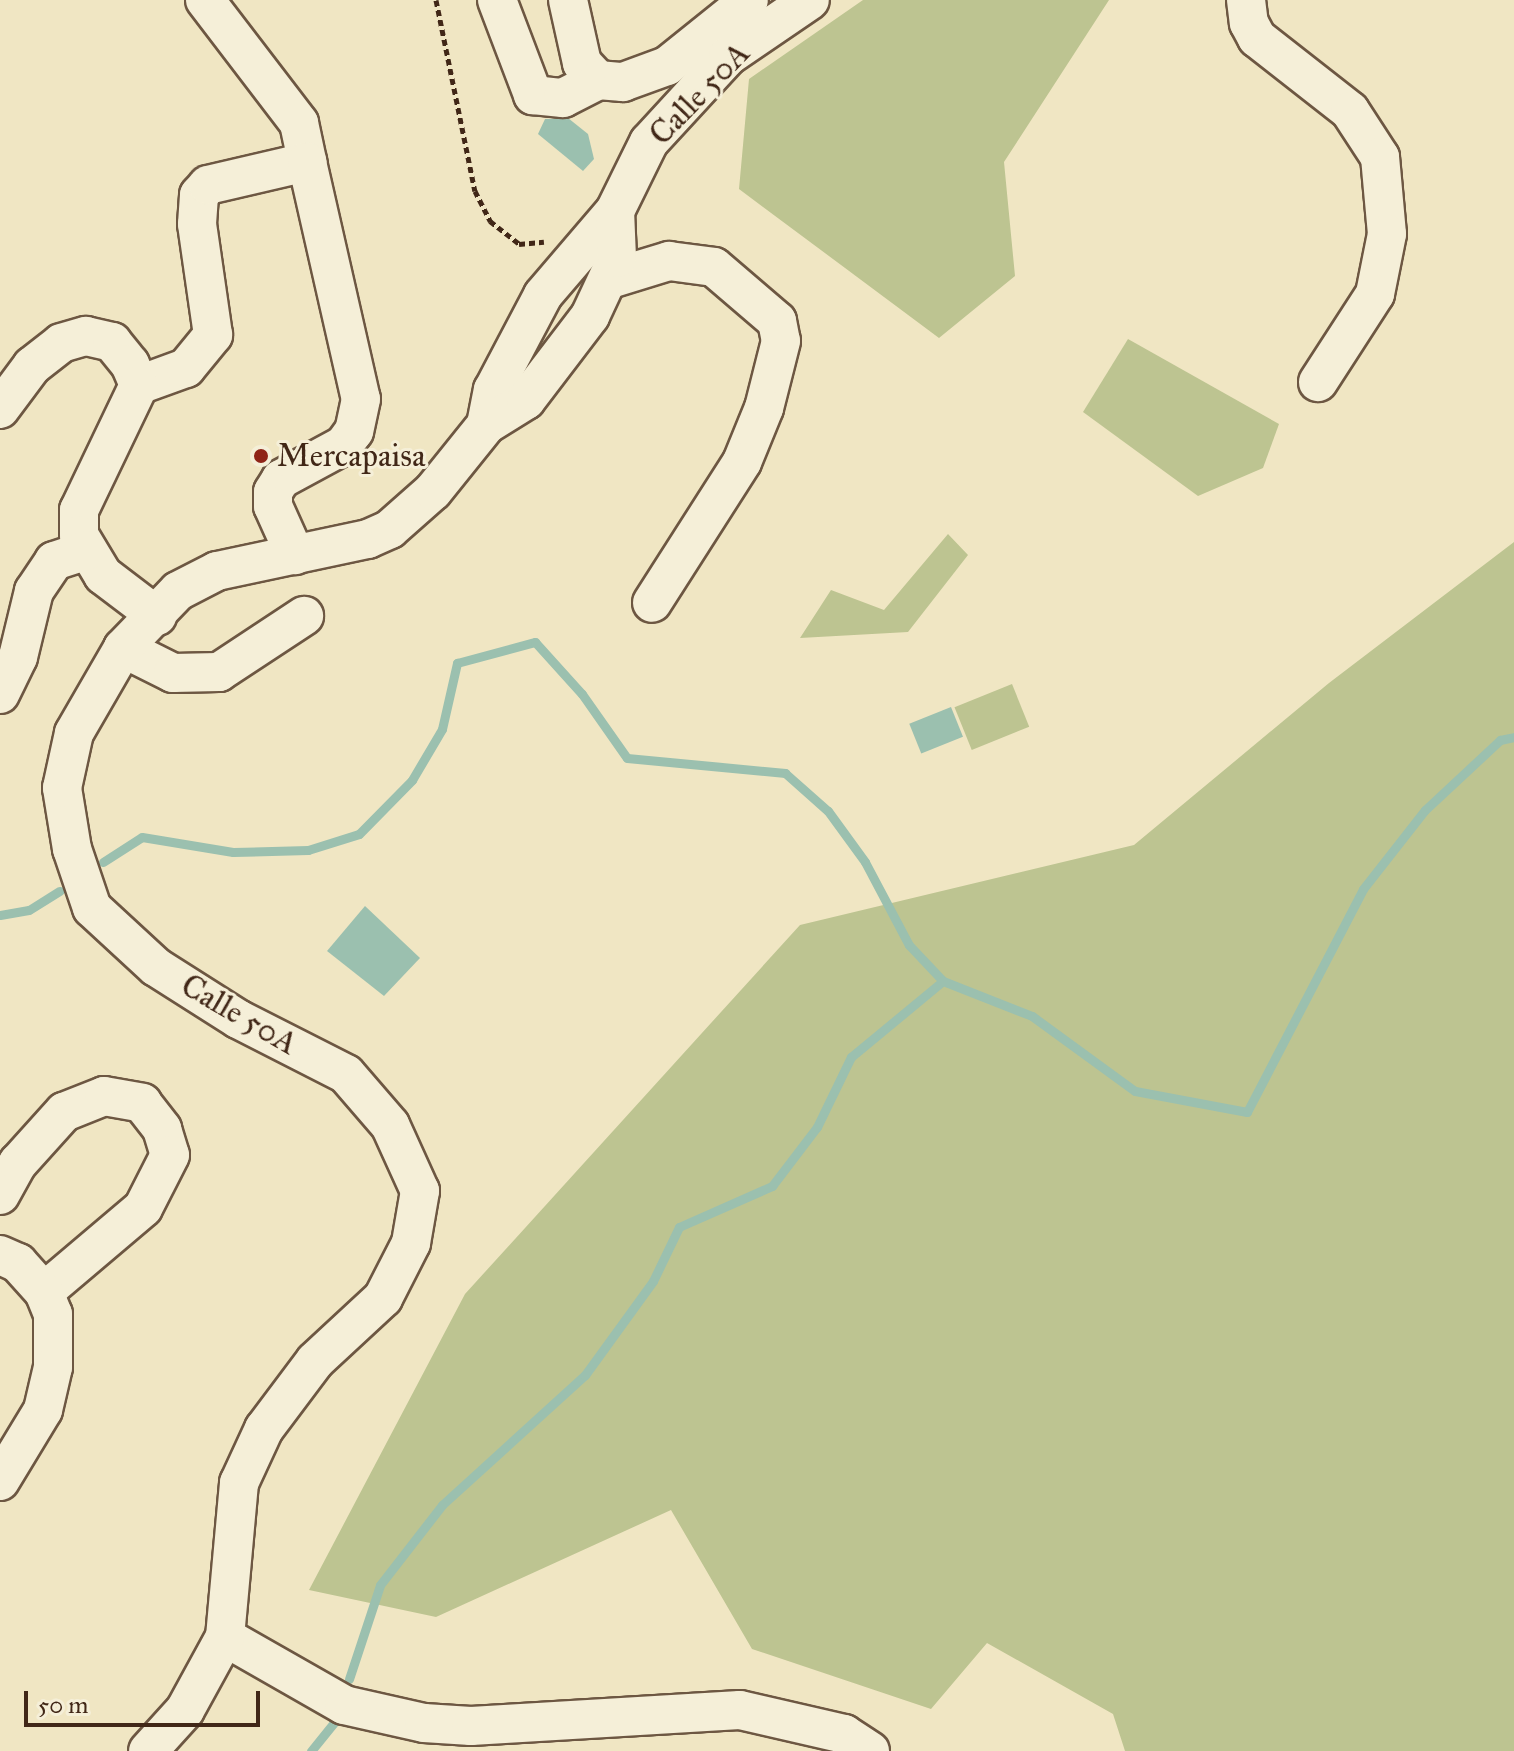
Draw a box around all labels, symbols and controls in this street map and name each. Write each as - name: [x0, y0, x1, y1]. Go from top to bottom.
- street label: Calle 50A: [642, 35, 758, 153]
- place label: Mercapaisa: [277, 437, 425, 475]
- marker: Mercapaisa: [252, 447, 270, 465]
- street label: Calle 50A: [174, 966, 304, 1064]
- scale bar: [28, 1675, 264, 1725]
- text: 50 m: [38, 1690, 88, 1720]

